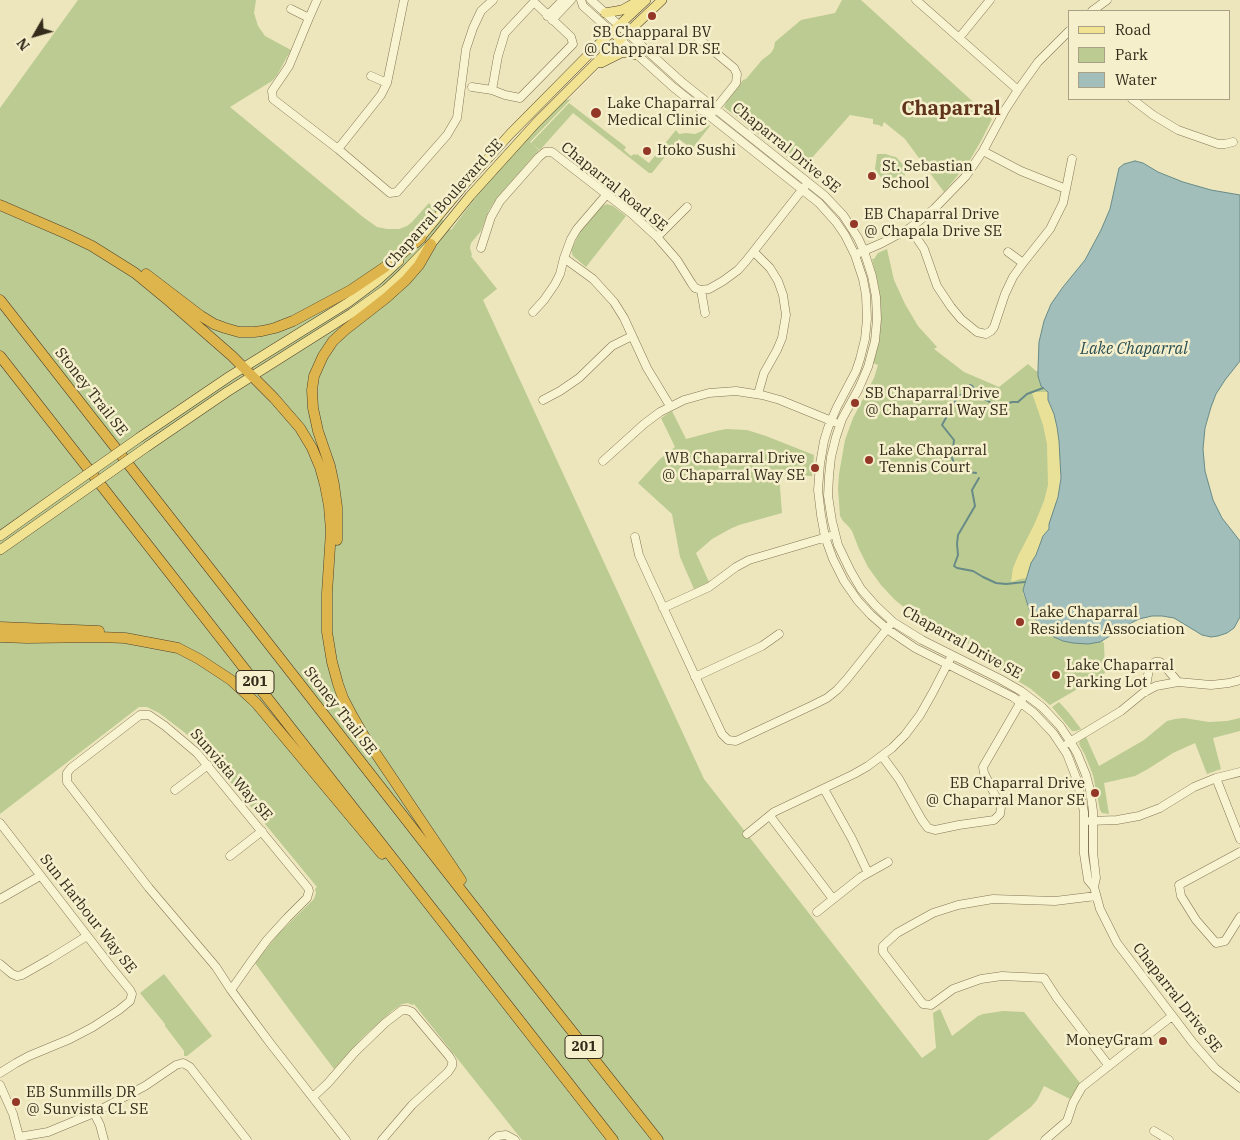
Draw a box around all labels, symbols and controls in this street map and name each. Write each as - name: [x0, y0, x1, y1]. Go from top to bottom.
- north arrow: [10, 10, 60, 60]
- marker: SB Chapparal BV @ Chapparal DR SE: [646, 10, 658, 22]
- legend: [1068, 10, 1230, 100]
- text: Road: [1115, 20, 1151, 39]
- place label: SB Chapparal BV @ Chapparal DR SE: [584, 24, 720, 59]
- text: N: [13, 34, 34, 54]
- text: Park: [1115, 45, 1148, 64]
- text: Water: [1115, 70, 1157, 89]
- place label: Lake Chaparral Medical Clinic: [607, 95, 715, 130]
- district label: Chaparral: [901, 97, 1001, 121]
- street label: Chaparral Drive SE: [728, 99, 844, 197]
- marker: Lake Chaparral Medical Clinic: [589, 106, 603, 120]
- street label: Chaparral Boulevard SE: [381, 135, 507, 273]
- street label: Chaparral Road SE: [557, 138, 671, 236]
- place label: Itoko Sushi: [657, 142, 736, 160]
- marker: Itoko Sushi: [641, 145, 653, 157]
- place label: St. Sebastian School: [882, 158, 973, 193]
- marker: St. Sebastian School: [866, 170, 878, 182]
- place label: EB Chaparral Drive @ Chapala Drive SE: [864, 206, 1002, 241]
- marker: EB Chaparral Drive @ Chapala Drive SE: [848, 218, 860, 230]
- water label: Lake Chaparral: [1080, 339, 1188, 359]
- street label: Stoney Trail SE: [51, 344, 131, 440]
- place label: SB Chaparral Drive @ Chaparral Way SE: [865, 385, 1008, 420]
- marker: SB Chaparral Drive @ Chaparral Way SE: [849, 397, 861, 409]
- place label: Lake Chaparral Tennis Court: [879, 442, 987, 477]
- place label: WB Chaparral Drive @ Chaparral Way SE: [662, 450, 805, 485]
- marker: Lake Chaparral Tennis Court: [863, 454, 875, 466]
- marker: WB Chaparral Drive @ Chaparral Way SE: [809, 462, 821, 474]
- street label: Chaparral Drive SE: [899, 603, 1025, 683]
- place label: Lake Chaparral Residents Association: [1030, 604, 1185, 639]
- marker: Lake Chaparral Residents Association: [1014, 616, 1026, 628]
- place label: Lake Chaparral Parking Lot: [1066, 657, 1174, 692]
- street label: Stoney Trail SE: [300, 663, 380, 759]
- marker: Lake Chaparral Parking Lot: [1050, 669, 1062, 681]
- road number: 201: [236, 670, 274, 694]
- street label: Sunvista Way SE: [186, 725, 276, 825]
- place label: EB Chaparral Drive @ Chaparral Manor SE: [926, 775, 1085, 810]
- marker: EB Chaparral Drive @ Chaparral Manor SE: [1089, 787, 1101, 799]
- street label: Sun Harbour Way SE: [36, 851, 140, 977]
- street label: Chaparral Drive SE: [1129, 940, 1225, 1056]
- place label: MoneyGram: [1066, 1032, 1153, 1050]
- marker: MoneyGram: [1157, 1035, 1169, 1047]
- road number: 201: [565, 1036, 603, 1058]
- place label: EB Sunmills DR @ Sunvista CL SE: [26, 1084, 148, 1119]
- marker: EB Sunmills DR @ Sunvista CL SE: [10, 1096, 22, 1108]

